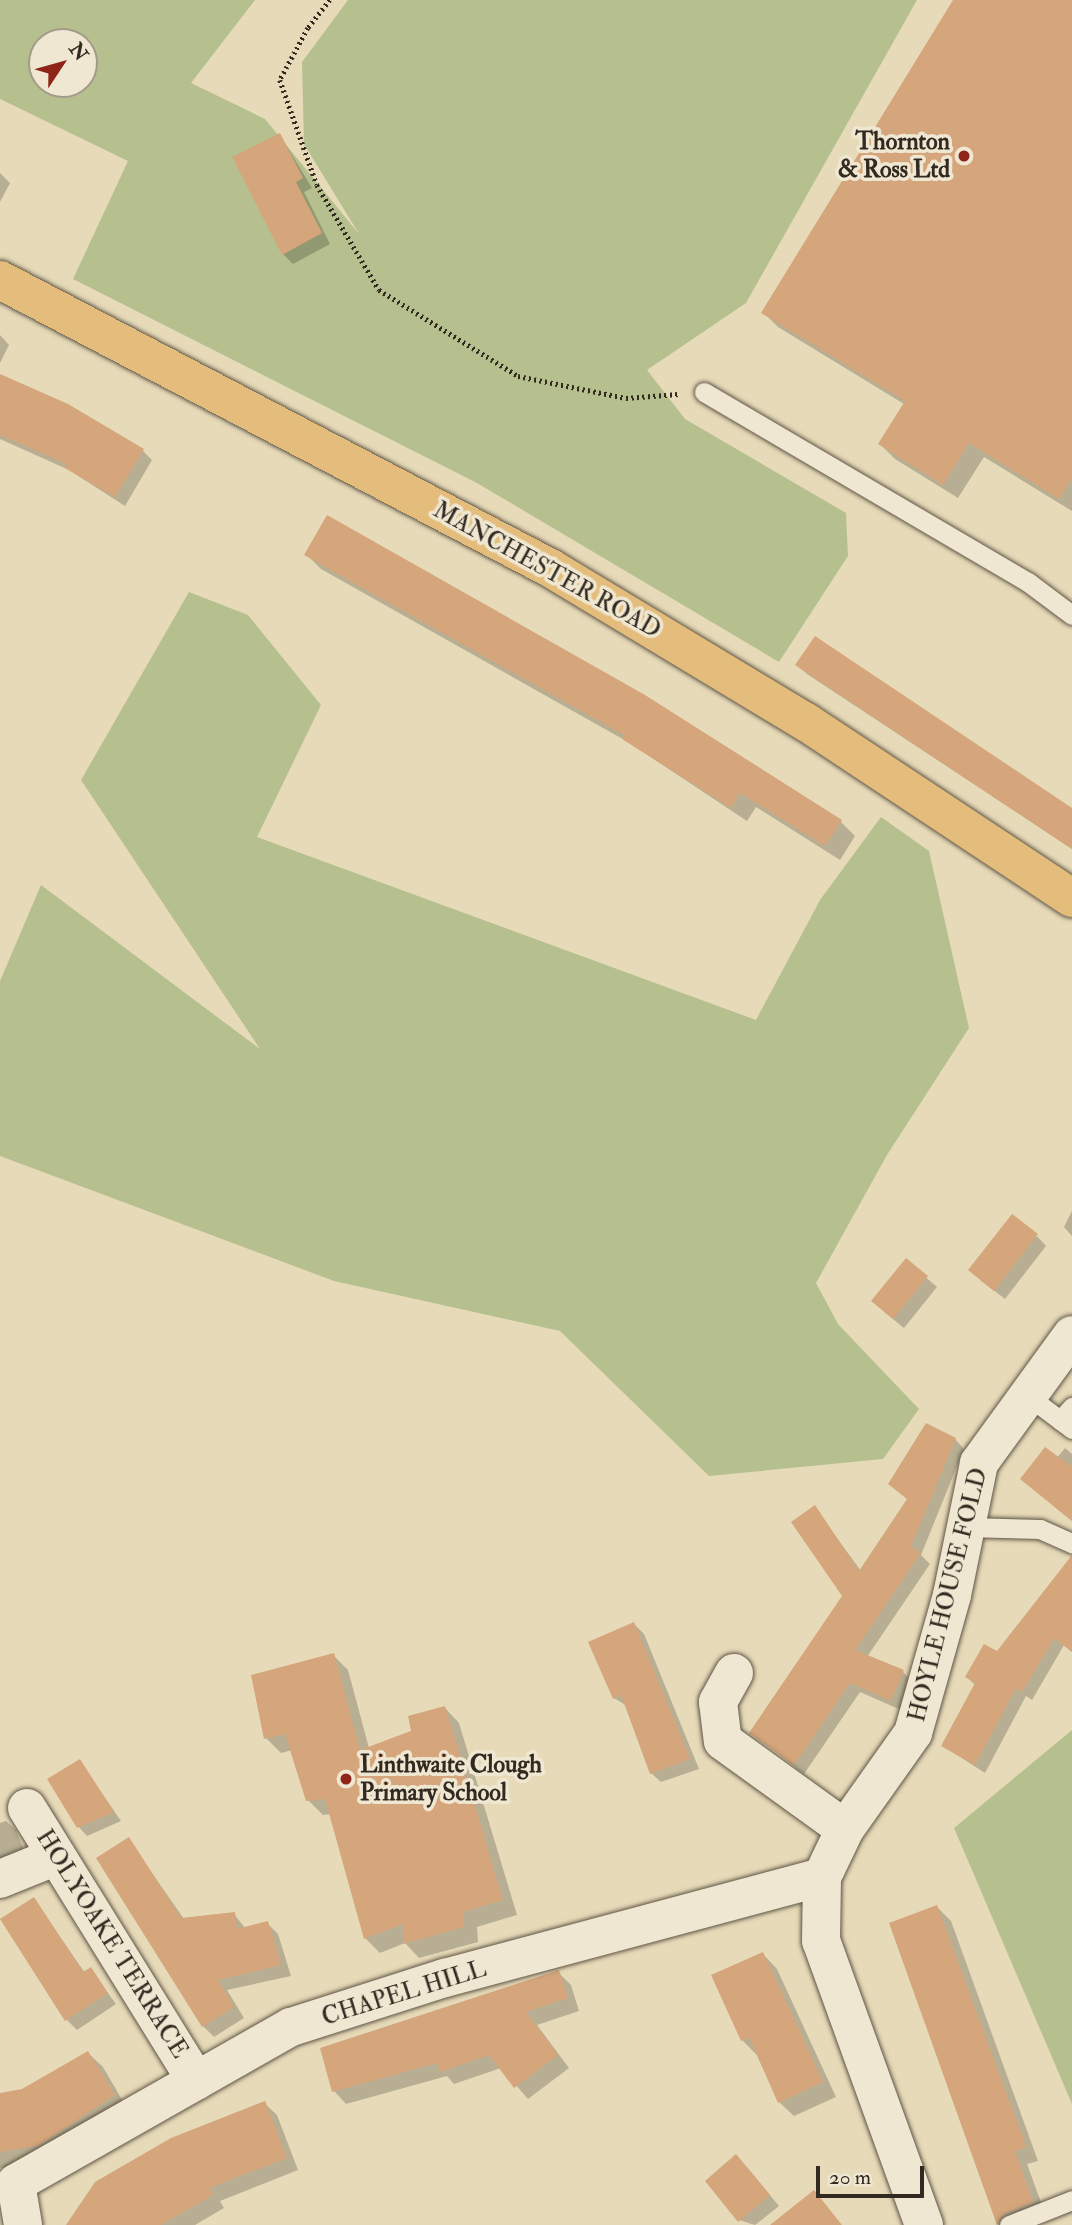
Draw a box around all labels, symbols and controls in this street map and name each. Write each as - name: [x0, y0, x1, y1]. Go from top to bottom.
- north arrow: [28, 28, 98, 98]
- text: N: [64, 38, 93, 66]
- place label: Thornton & Ross Ltd: [838, 128, 950, 184]
- marker: Thornton & Ross Ltd: [956, 148, 972, 164]
- street label: MANCHESTER ROAD: [428, 495, 666, 645]
- street label: HOYLE HOUSE FOLD: [902, 1465, 994, 1725]
- place label: Linthwaite Clough Primary School: [360, 1751, 542, 1807]
- marker: Linthwaite Clough Primary School: [338, 1771, 354, 1787]
- street label: HOLYOAKE TERRACE: [30, 1824, 194, 2064]
- street label: CHAPEL HILL: [318, 1954, 490, 2032]
- scale bar: [820, 2152, 928, 2196]
- text: 20 m: [829, 2164, 871, 2191]

